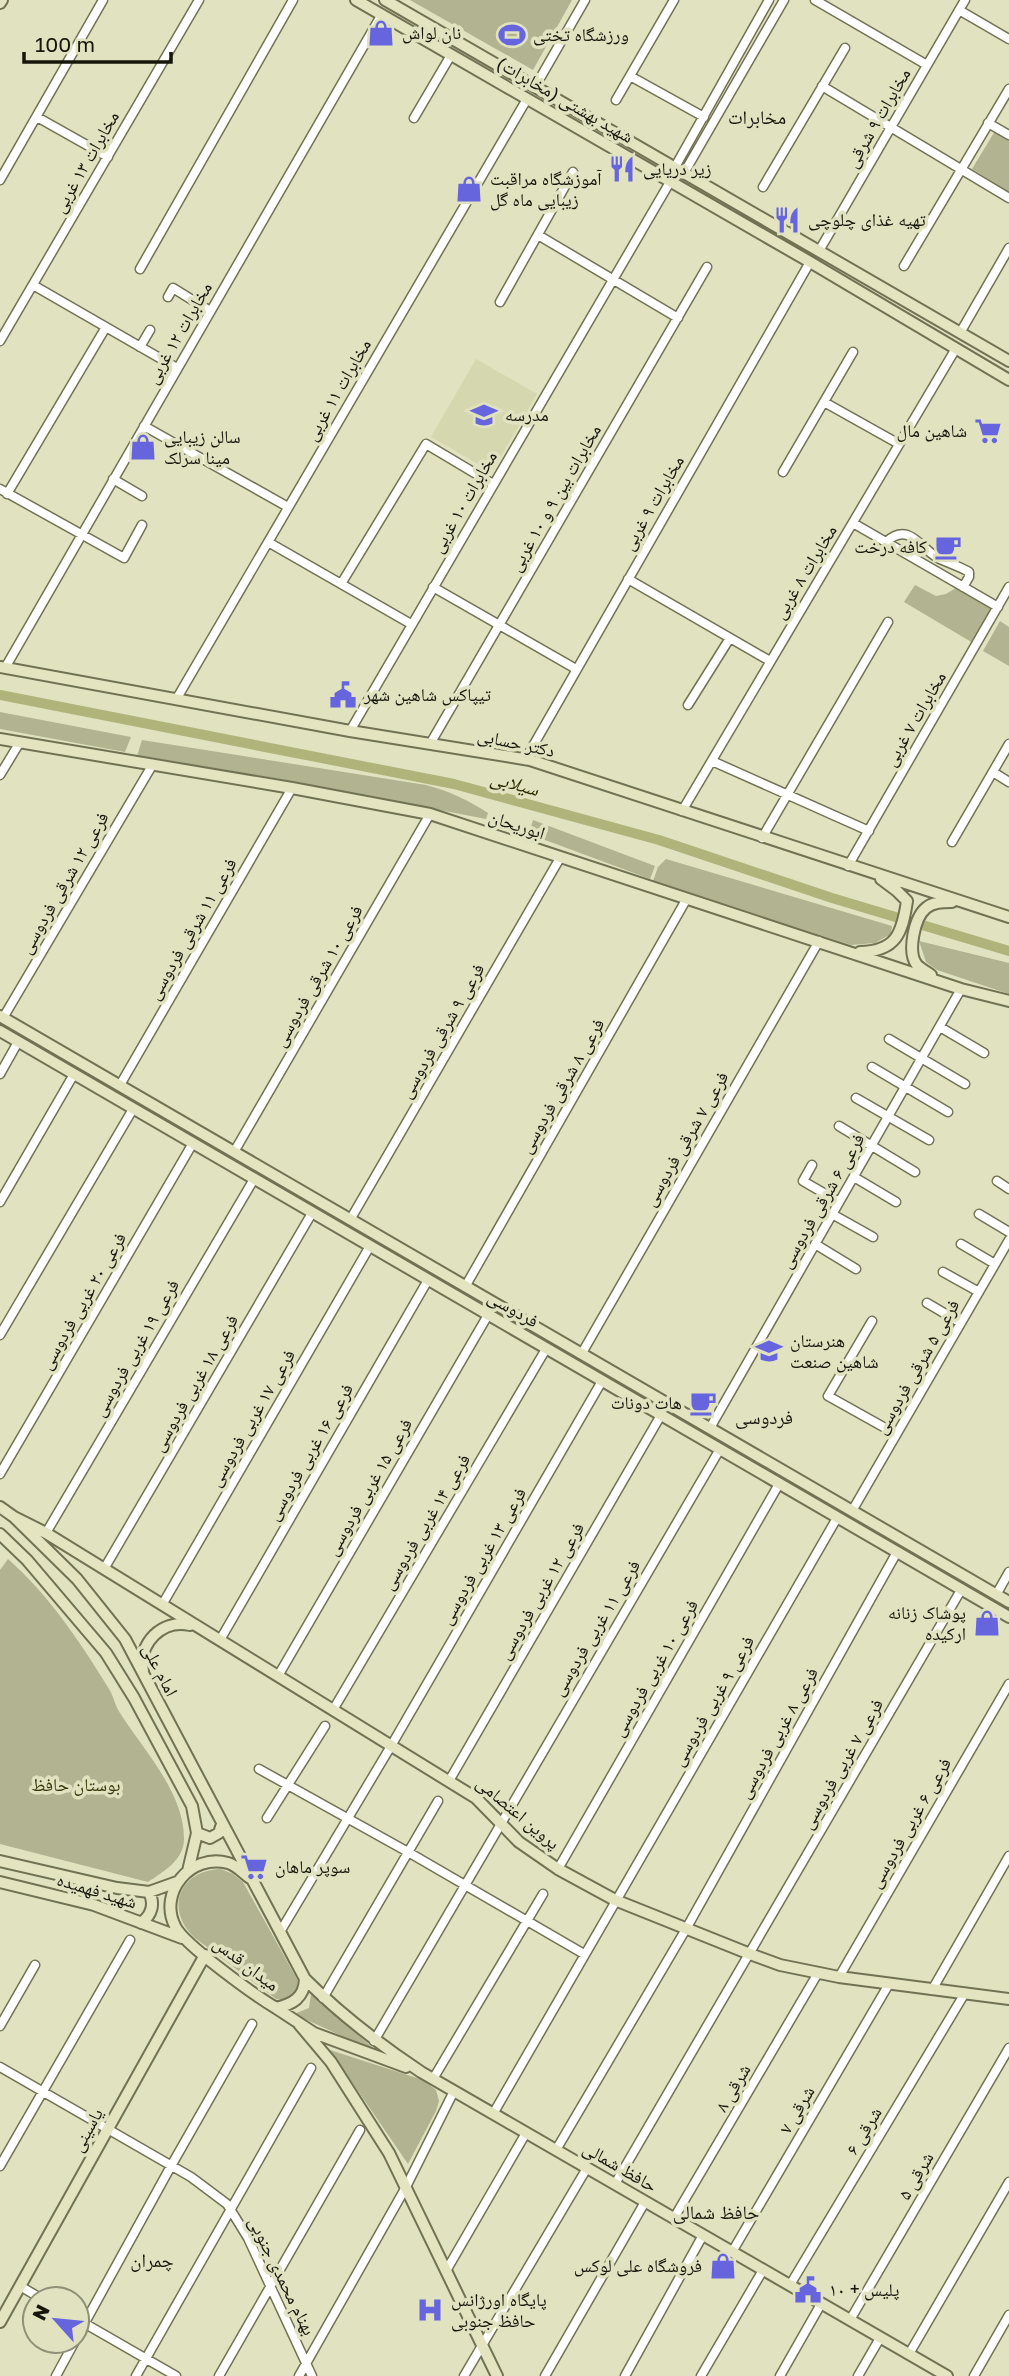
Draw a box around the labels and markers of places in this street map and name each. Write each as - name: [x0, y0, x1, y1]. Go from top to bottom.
- shop icon: نان لواش: [366, 18, 396, 48]
- sports icon: ورزشگاه تختی: [497, 20, 527, 50]
- place label: نان لواش: [402, 21, 461, 44]
- place label: ورزشگاه تختی: [533, 23, 629, 46]
- restaurant icon: زیر دریایی: [607, 154, 637, 184]
- place label: زیر دریایی: [643, 157, 712, 180]
- place label: آموزشگاه مراقبت زیبایی ماه گل: [490, 167, 602, 211]
- shop icon: آموزشگاه مراقبت زیبایی ماه گل: [454, 174, 484, 204]
- restaurant icon: تهیه غذای چلوچی: [772, 205, 802, 235]
- place label: تهیه غذای چلوچی: [808, 208, 926, 231]
- school or university icon: مدرسه: [469, 400, 499, 430]
- place label: مدرسه: [505, 403, 549, 425]
- supermarket icon: شاهین مال: [973, 416, 1003, 446]
- place label: شاهین مال: [896, 419, 967, 442]
- place label: سالن زیبایی مینا سرلک: [164, 425, 241, 468]
- shop icon: سالن زیبایی مینا سرلک: [128, 432, 158, 462]
- cafe icon: کافه درخت: [933, 532, 963, 562]
- place label: کافه درخت: [854, 535, 928, 557]
- public building icon: تیپاکس شاهین شهر: [328, 680, 358, 710]
- place label: تیپاکس شاهین شهر: [363, 683, 491, 706]
- place label: هنرستان شاهین صنعت: [790, 1329, 879, 1373]
- school or university icon: هنرستان شاهین صنعت: [754, 1336, 784, 1366]
- cafe icon: هات دونات: [688, 1388, 718, 1418]
- place label: هات دونات: [611, 1391, 682, 1413]
- place label: پوشاک زنانه ارکیده: [888, 1601, 966, 1644]
- shop icon: پوشاک زنانه ارکیده: [972, 1608, 1002, 1638]
- supermarket icon: سوپر ماهان: [239, 1852, 269, 1882]
- place label: سوپر ماهان: [275, 1855, 350, 1878]
- shop icon: فروشگاه علی لوکس: [708, 2251, 738, 2281]
- place label: فروشگاه علی لوکس: [574, 2254, 702, 2277]
- public building icon: پلیس + ۱۰: [793, 2275, 823, 2305]
- place label: پلیس + ۱۰: [829, 2278, 899, 2301]
- place label: پایگاه اورژانس حافظ جنوبی: [451, 2288, 547, 2332]
- hospital icon: پایگاه اورژانس حافظ جنوبی: [415, 2295, 445, 2325]

